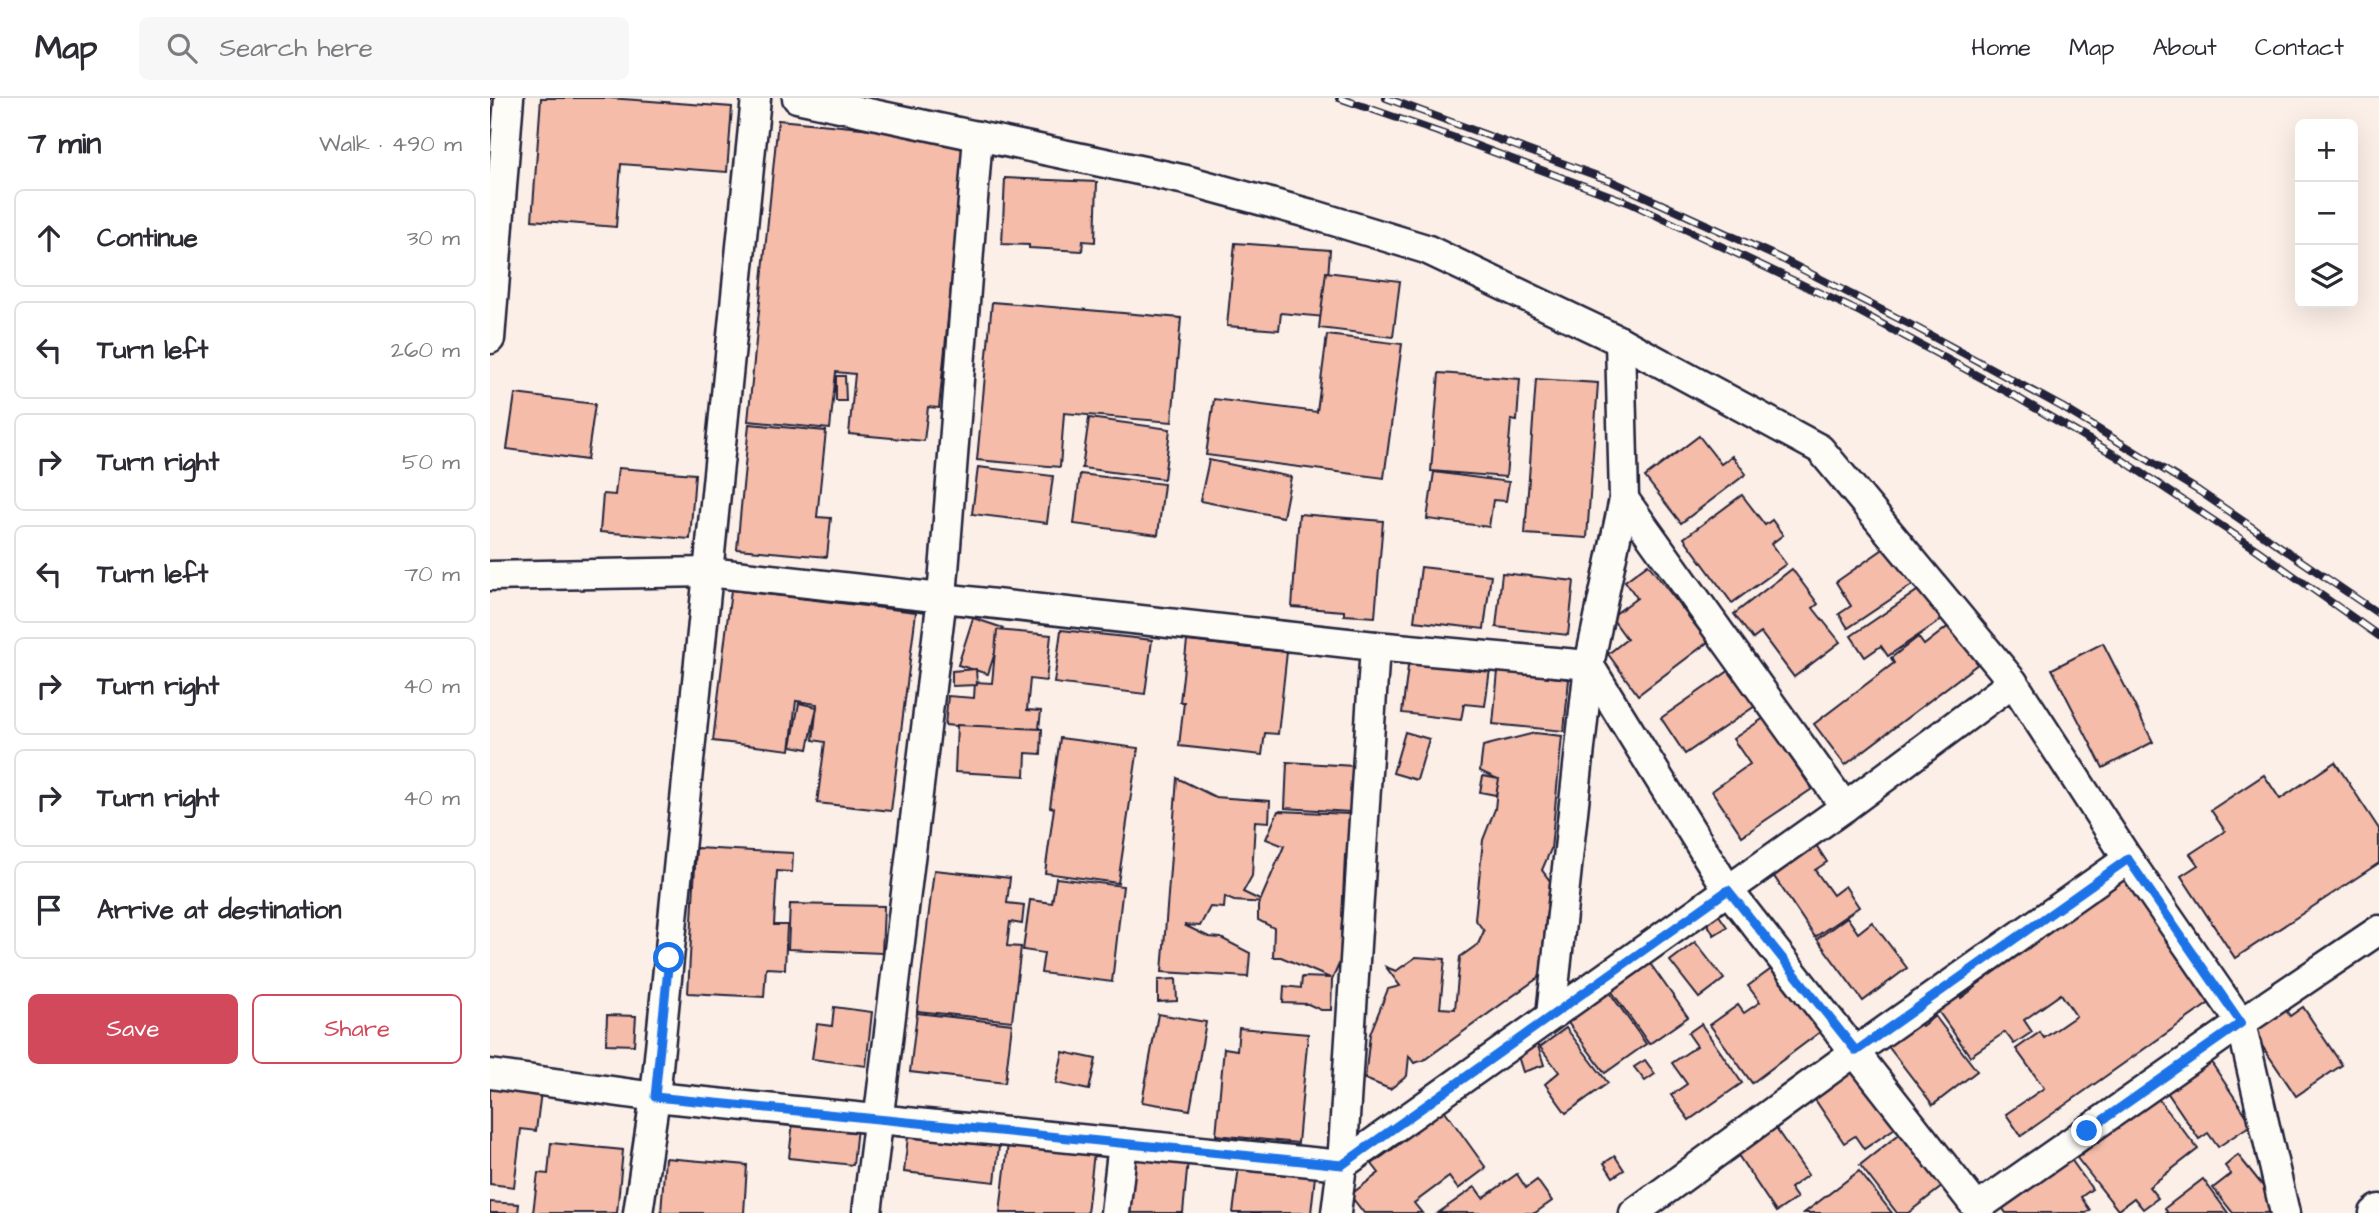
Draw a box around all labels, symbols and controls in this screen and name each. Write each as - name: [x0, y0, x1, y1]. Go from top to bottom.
- search box: [139, 17, 629, 80]
- text: Map: [35, 25, 97, 71]
- icon: search: [163, 29, 201, 67]
- text: Search here: [219, 30, 373, 66]
- text: Home: [1971, 31, 2031, 65]
- text: Map: [2069, 31, 2114, 65]
- text: About: [2152, 31, 2217, 65]
- text: Contact: [2255, 31, 2344, 65]
- map controls: [2295, 119, 2358, 308]
- button: +: [2295, 119, 2358, 182]
- text: 7 min: [28, 123, 101, 165]
- text: Walk · 490 m: [319, 128, 462, 160]
- button: −: [2295, 182, 2358, 245]
- icon: ahead: [30, 219, 68, 257]
- text: Continue: [97, 220, 198, 256]
- text: 30 m: [407, 222, 460, 254]
- button: layers: [2295, 245, 2358, 308]
- icon: left: [30, 331, 68, 369]
- text: Turn left: [97, 332, 208, 368]
- text: 260 m: [391, 334, 460, 366]
- icon: right: [30, 443, 68, 481]
- text: Turn right: [97, 444, 219, 480]
- text: 50 m: [402, 446, 460, 478]
- icon: left: [30, 555, 68, 593]
- text: Turn left: [97, 556, 208, 592]
- text: 70 m: [404, 558, 460, 590]
- icon: right: [30, 667, 68, 705]
- text: Turn right: [97, 668, 219, 704]
- text: 40 m: [403, 670, 460, 702]
- icon: right: [30, 779, 68, 817]
- text: Turn right: [97, 780, 219, 816]
- text: 40 m: [403, 782, 460, 814]
- icon: arrive: [30, 891, 68, 929]
- text: Arrive at destination: [97, 892, 342, 928]
- route start: [653, 942, 684, 973]
- button: Save: [28, 994, 238, 1064]
- button: Share: [252, 994, 462, 1064]
- route end: [2071, 1115, 2102, 1146]

